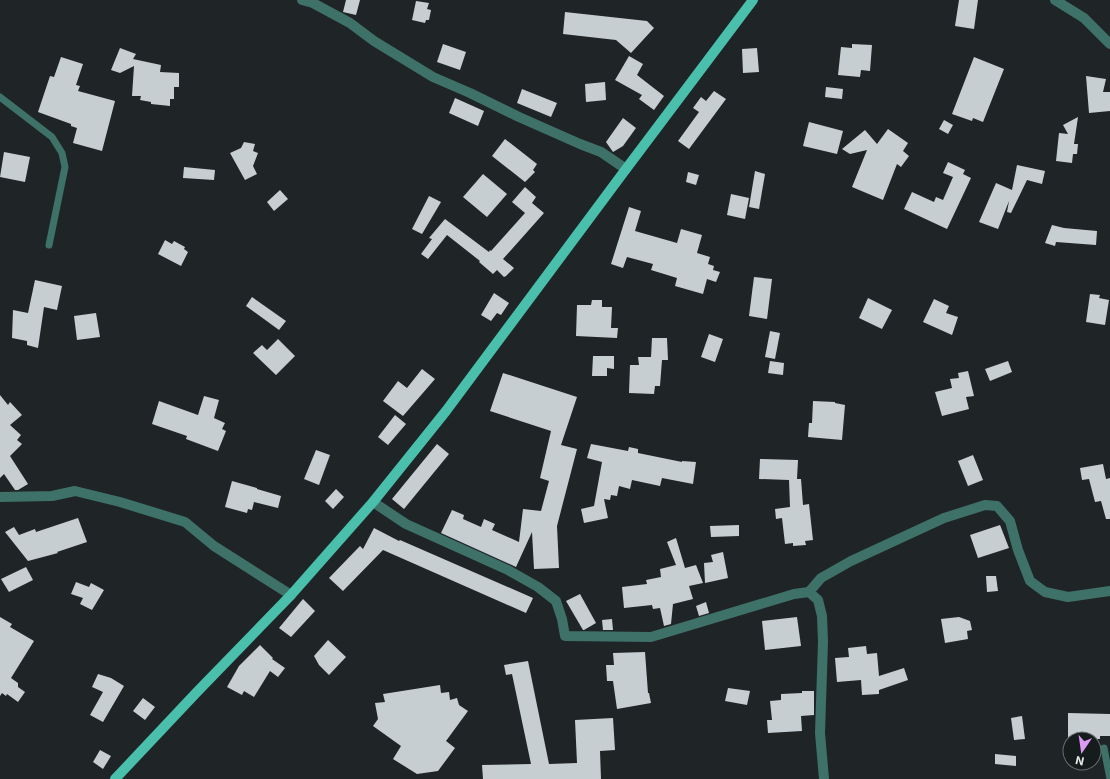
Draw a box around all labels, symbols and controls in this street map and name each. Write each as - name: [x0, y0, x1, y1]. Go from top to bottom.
- north arrow: [1062, 731, 1102, 771]
- text: N: [1074, 753, 1085, 769]

